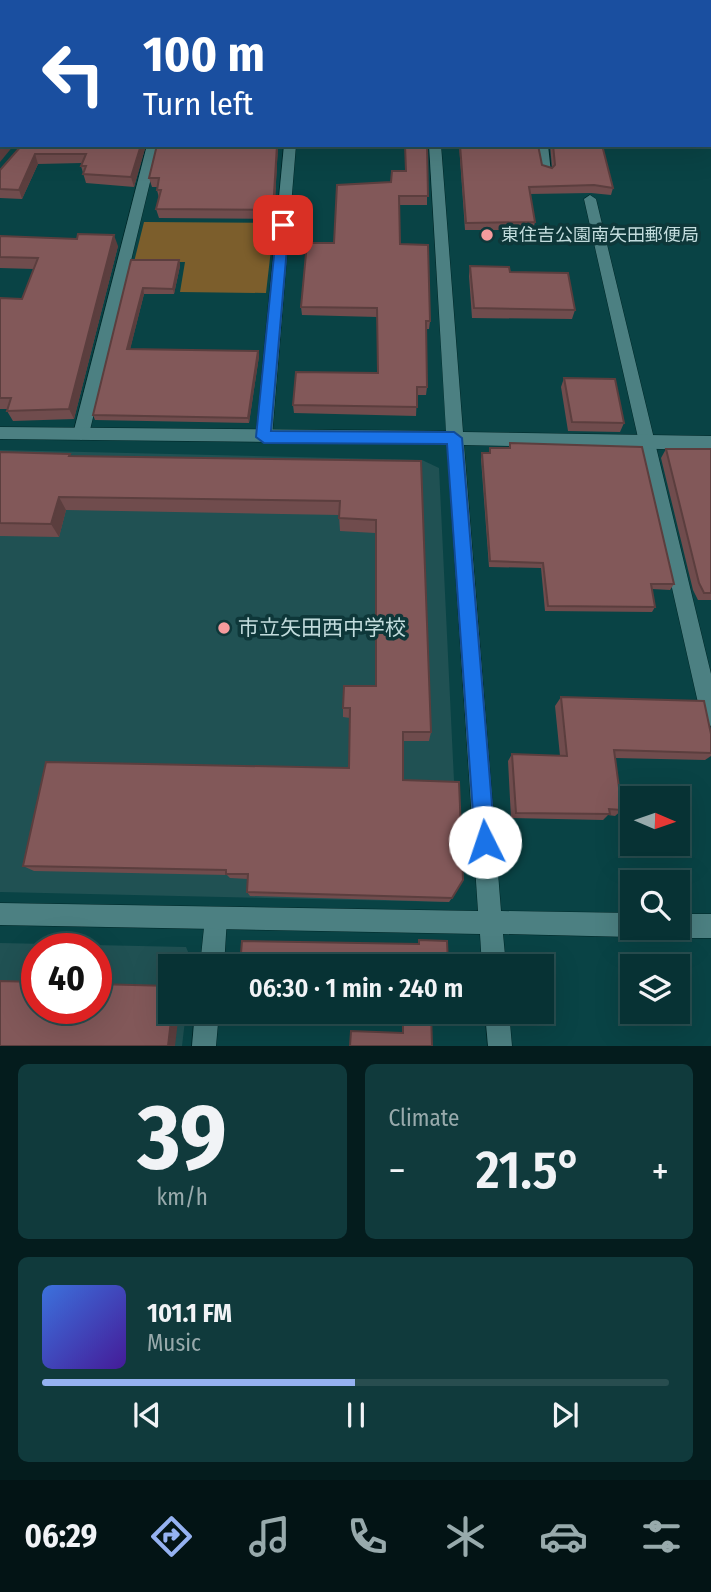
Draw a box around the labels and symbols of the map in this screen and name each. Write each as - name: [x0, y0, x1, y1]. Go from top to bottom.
- pin: [253, 195, 313, 255]
- place label: 東住吉公園南矢田郵便局: [501, 224, 699, 246]
- marker: 東住吉公園南矢田郵便局: [479, 227, 495, 243]
- place label: 市立矢田西中学校: [238, 615, 406, 641]
- marker: 市立矢田西中学校: [216, 620, 232, 636]
- north arrow: [620, 786, 690, 856]
- position arrow: [448, 805, 522, 879]
- speed limit sign: 40: [21, 933, 112, 1024]

